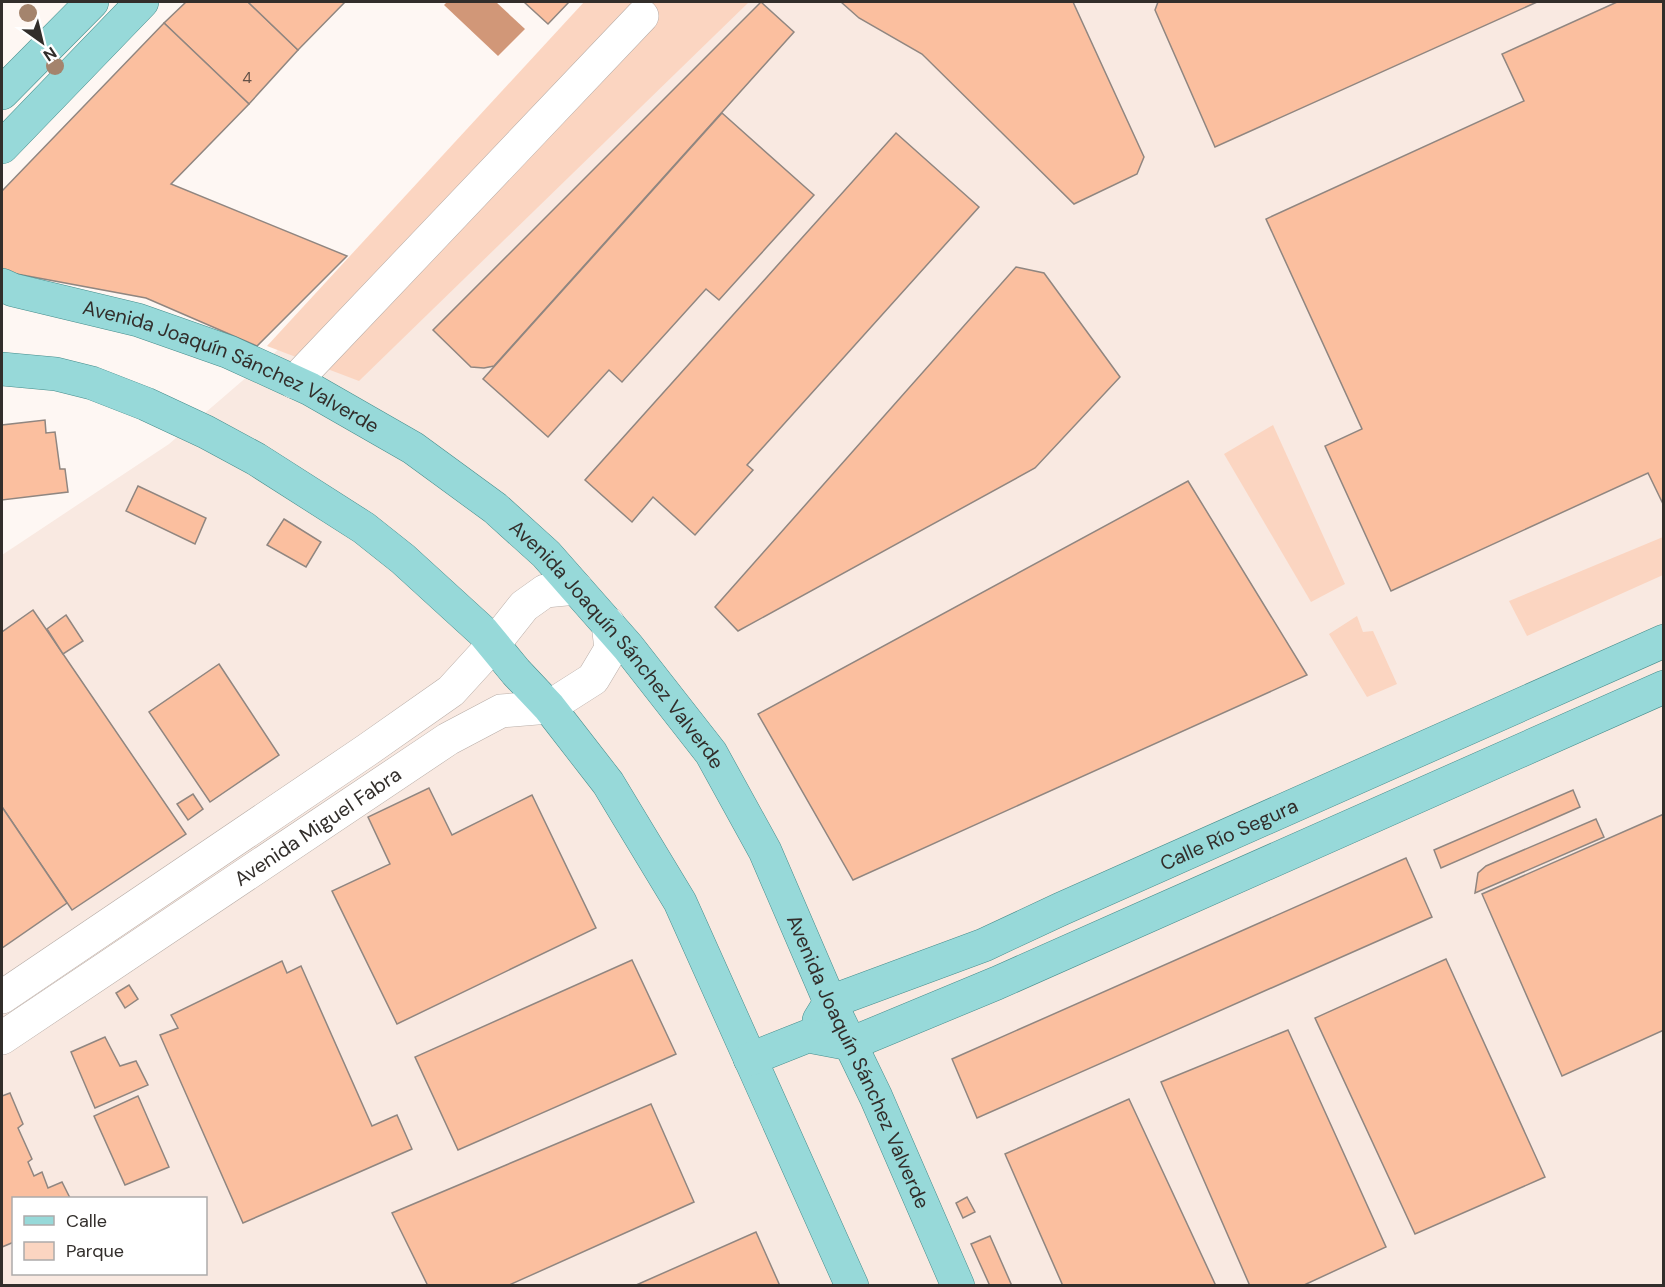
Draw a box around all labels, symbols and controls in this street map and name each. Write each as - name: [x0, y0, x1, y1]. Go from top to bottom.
- north arrow: [12, 12, 72, 72]
- text: N: [39, 42, 61, 66]
- house number: 4: [242, 67, 252, 88]
- street label: Avenida Joaquín Sánchez Valverde: [80, 294, 384, 439]
- street label: Avenida Joaquín Sánchez Valverde: [504, 514, 730, 773]
- street label: Avenida Miguel Fabra: [229, 761, 406, 892]
- street label: Calle Río Segura: [1156, 792, 1302, 876]
- street label: Avenida Joaquín Sánchez Valverde: [781, 911, 936, 1212]
- legend: [12, 1197, 207, 1275]
- text: Calle: [66, 1209, 107, 1233]
- text: Parque: [66, 1239, 124, 1263]

